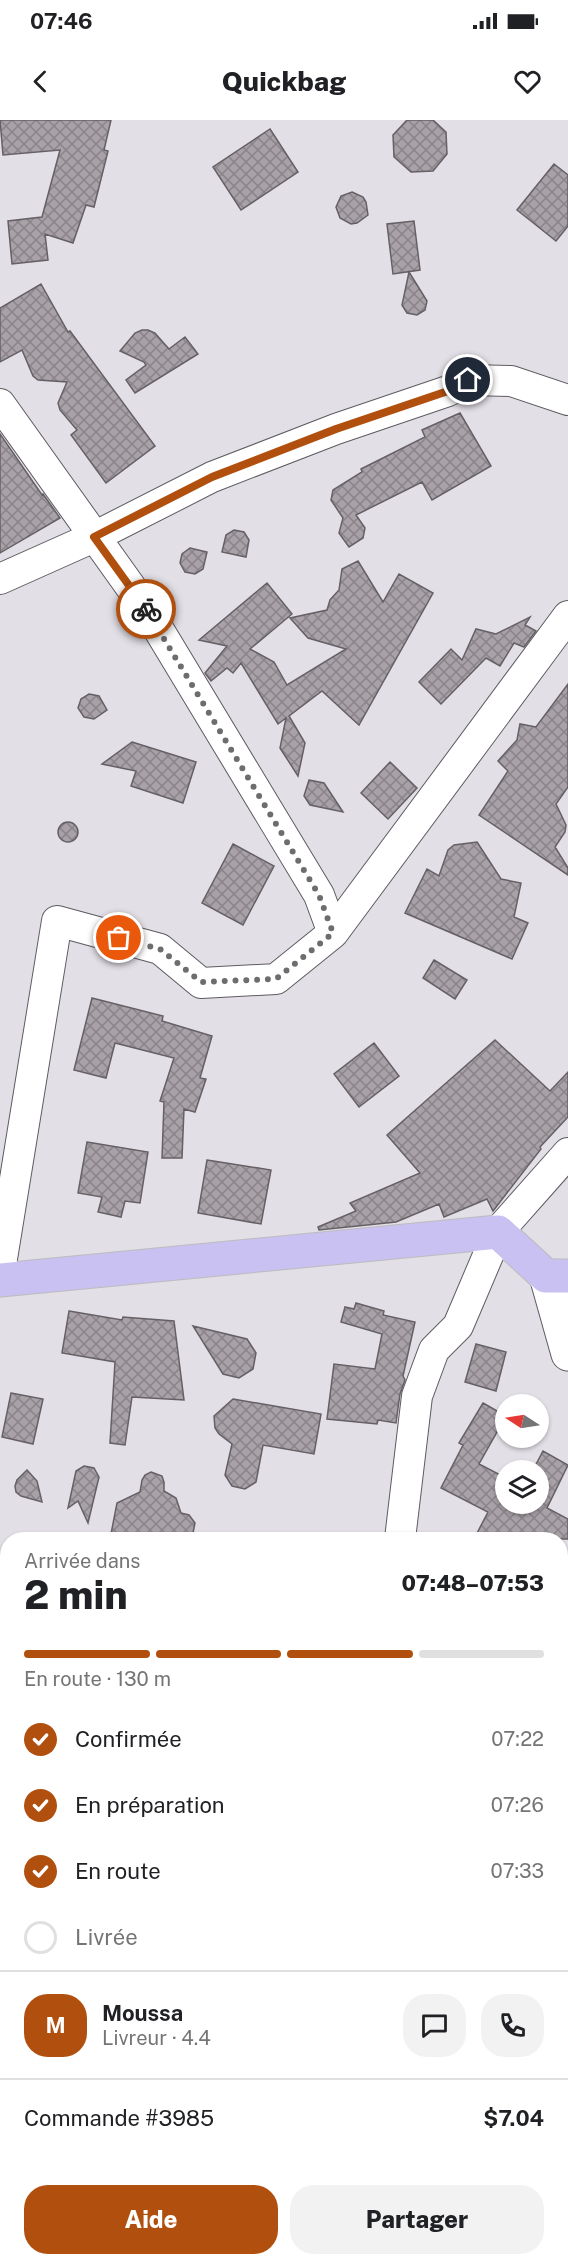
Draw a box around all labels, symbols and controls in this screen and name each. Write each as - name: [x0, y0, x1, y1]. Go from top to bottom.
- text: 07:46: [30, 8, 92, 34]
- icon: back: [24, 65, 57, 98]
- text: Quickbag: [222, 65, 346, 97]
- icon: heart: [511, 65, 544, 98]
- pin: [442, 354, 493, 405]
- icon: home: [451, 363, 484, 396]
- courier: [116, 579, 176, 639]
- icon: bike: [130, 593, 163, 626]
- pin: [93, 912, 144, 963]
- icon: bag: [102, 921, 135, 954]
- north arrow: [495, 1394, 549, 1448]
- map controls: [495, 1394, 549, 1514]
- button: layers: [495, 1460, 549, 1514]
- text: Arrivée dans: [24, 1549, 140, 1573]
- text: 07:48–07:53: [402, 1570, 544, 1596]
- text: 2 min: [24, 1572, 128, 1618]
- text: En route · 130 m: [24, 1667, 171, 1691]
- icon: check: [24, 1723, 57, 1756]
- text: Confirmée: [75, 1726, 182, 1752]
- text: 07:22: [491, 1727, 544, 1751]
- icon: check: [24, 1789, 57, 1822]
- text: En préparation: [75, 1792, 225, 1818]
- text: 07:26: [491, 1793, 544, 1817]
- icon: check: [24, 1855, 57, 1888]
- text: En route: [75, 1858, 161, 1884]
- text: 07:33: [491, 1859, 544, 1883]
- text: Livrée: [75, 1924, 138, 1950]
- button: chat: [403, 1994, 466, 2057]
- button: phone: [481, 1994, 544, 2057]
- text: Moussa: [102, 2000, 183, 2026]
- text: M: [45, 2012, 66, 2038]
- text: Livreur · 4.4: [102, 2026, 211, 2050]
- text: Commande #3985: [24, 2105, 214, 2131]
- text: $7.04: [483, 2105, 544, 2131]
- button: Aide: [24, 2185, 278, 2254]
- button: Partager: [290, 2185, 544, 2254]

